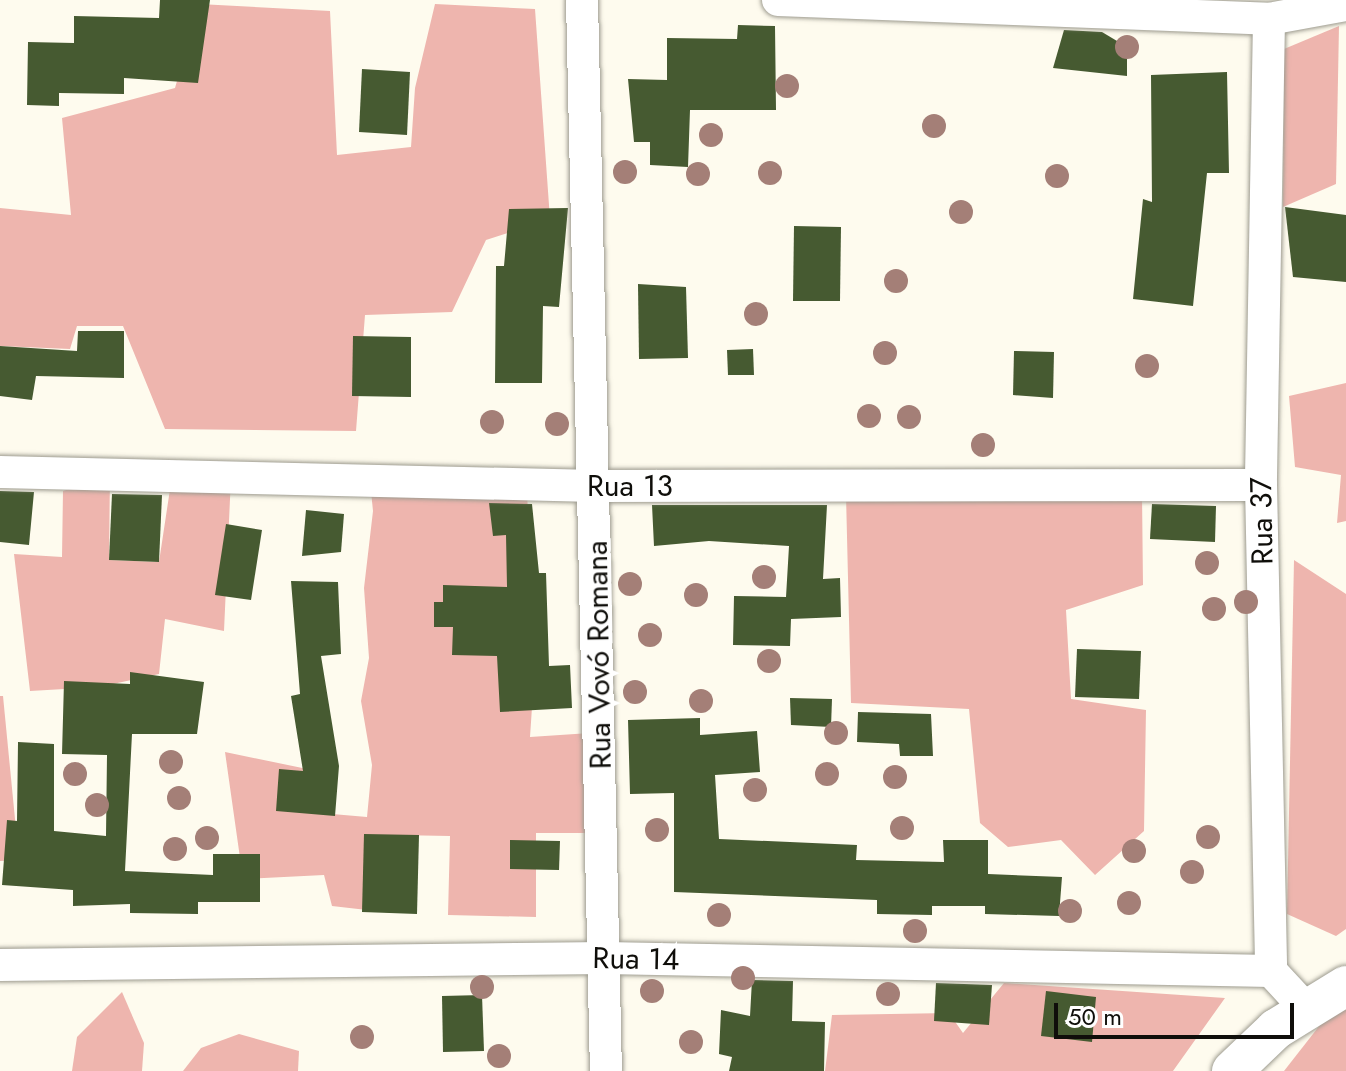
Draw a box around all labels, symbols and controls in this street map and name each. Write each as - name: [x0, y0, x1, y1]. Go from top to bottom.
- street label: Rua 13: [587, 468, 673, 504]
- street label: Rua 37: [1243, 477, 1281, 565]
- street label: Rua Vovó Romana: [579, 540, 619, 770]
- street label: Rua 14: [592, 940, 680, 978]
- scale bar: [1058, 987, 1298, 1037]
- text: 50 m: [1068, 999, 1122, 1034]

